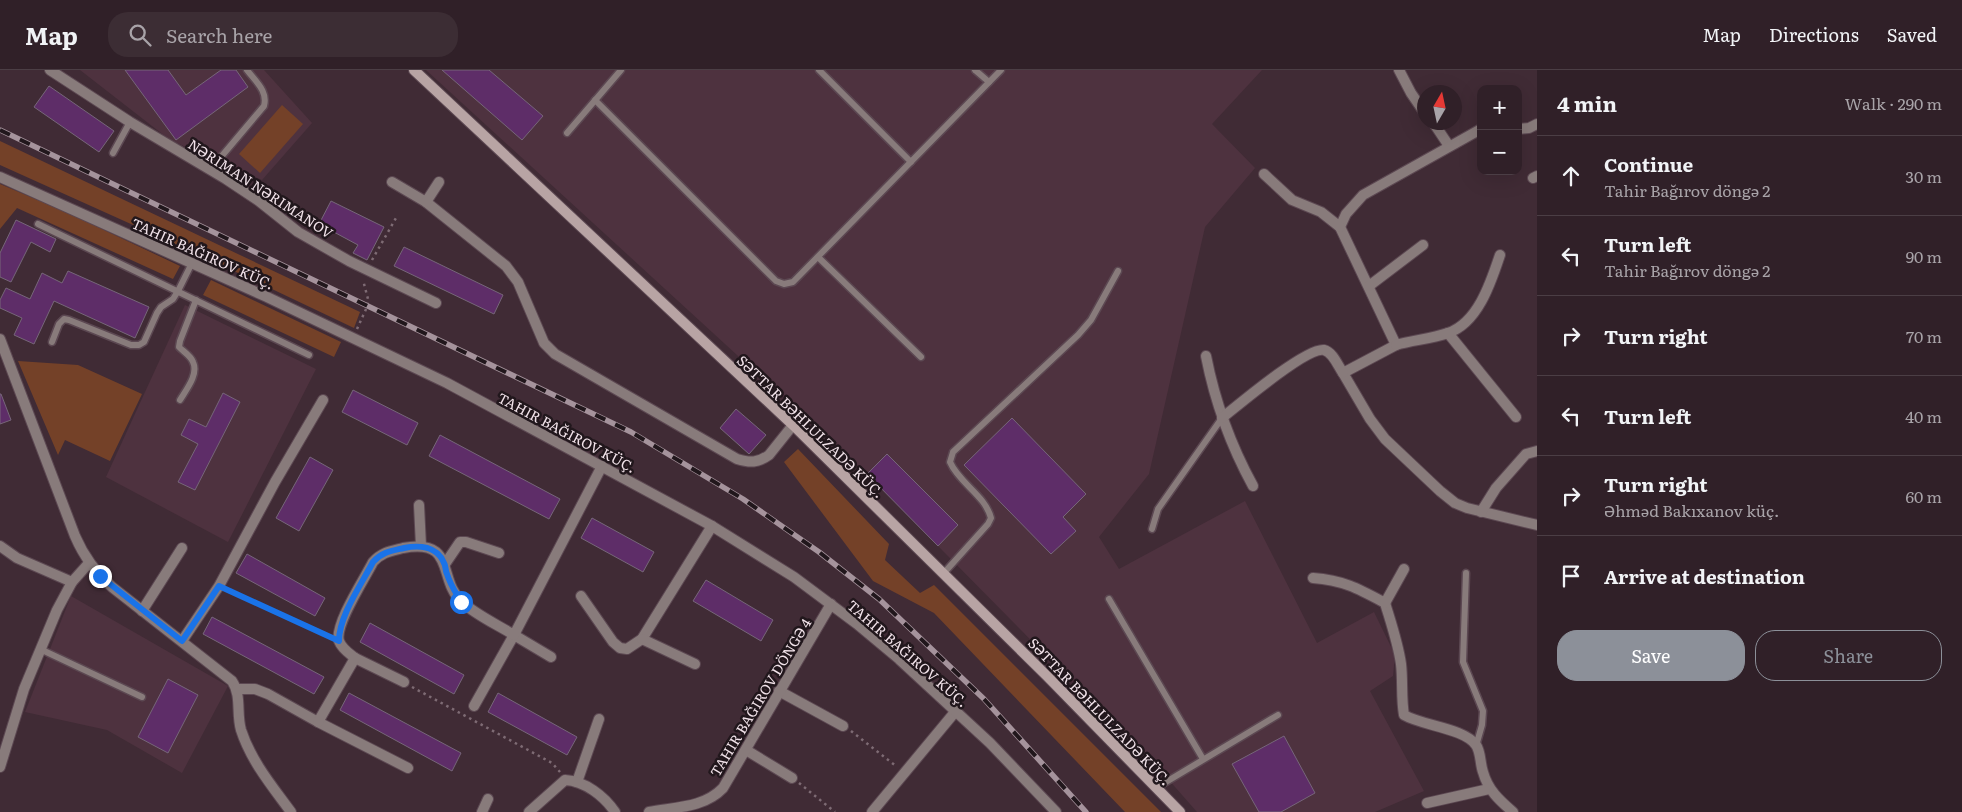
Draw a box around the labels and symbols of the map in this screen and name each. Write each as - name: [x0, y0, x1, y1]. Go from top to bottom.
- north arrow: [1417, 85, 1462, 130]
- street label: NƏRIMAN NƏRIMANOV: [184, 133, 338, 243]
- street label: TAHIR BAĞIROV KÜÇ.: [129, 213, 277, 293]
- street label: SƏTTAR BƏHLULZADƏ KÜÇ.: [733, 350, 889, 502]
- street label: TAHIR BAĞIROV KÜÇ.: [494, 387, 640, 477]
- route end: [89, 565, 112, 588]
- route start: [450, 591, 473, 614]
- street label: TAHIR BAĞIROV KÜÇ.: [843, 595, 973, 711]
- street label: TAHIR BAĞIROV DÖNGƏ 4: [705, 614, 815, 780]
- street label: SƏTTAR BƏHLULZADƏ KÜÇ.: [1024, 633, 1176, 789]

